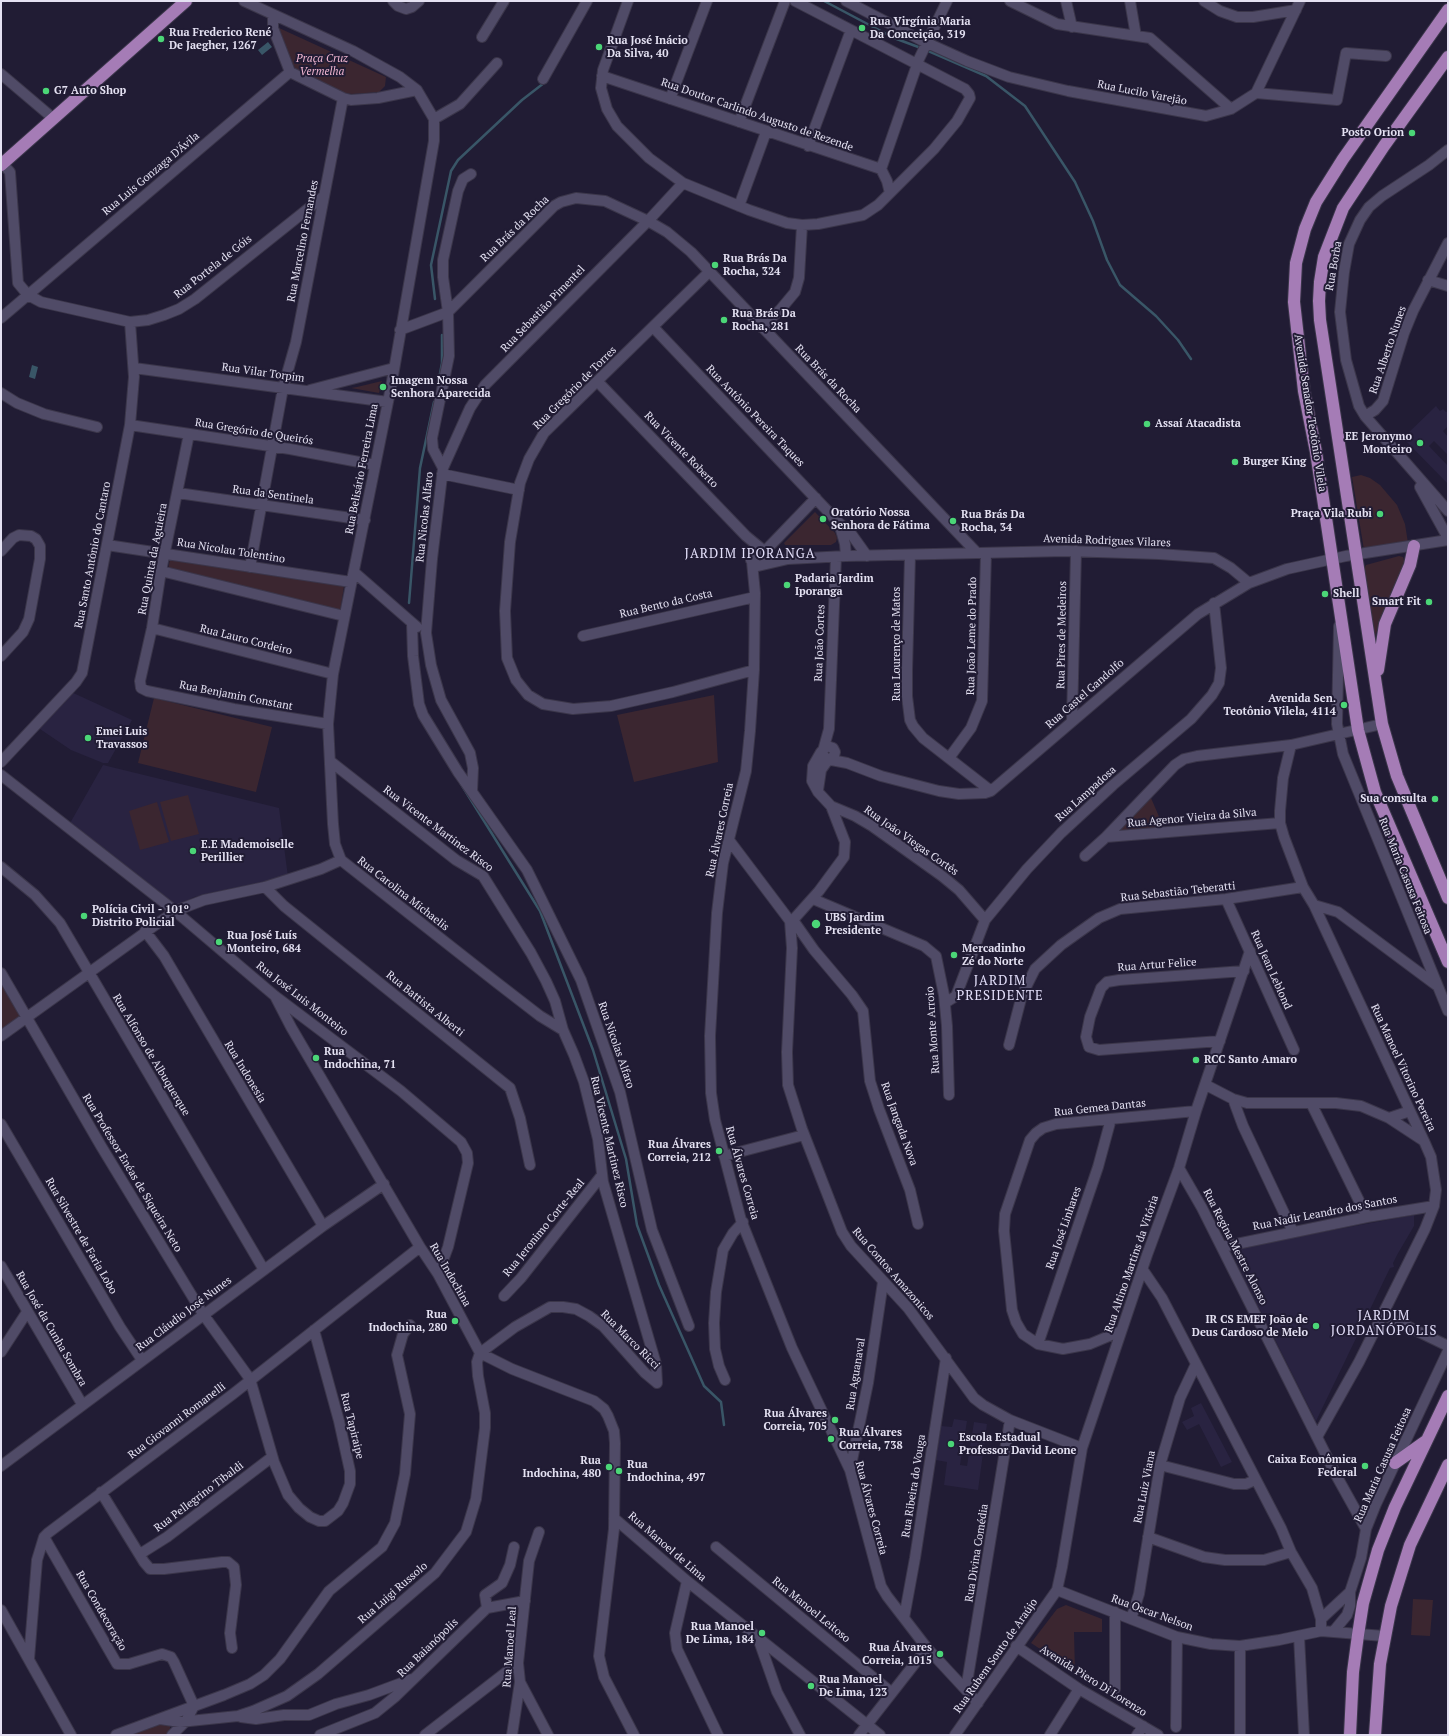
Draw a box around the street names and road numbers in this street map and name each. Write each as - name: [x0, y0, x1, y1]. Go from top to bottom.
- street label: Rua Doutor Carlindo Augusto de Rezende: [659, 76, 855, 154]
- street label: Rua Lucilo Varejão: [1096, 78, 1188, 108]
- street label: Rua Luis Gonzaga D'Ávila: [100, 129, 202, 219]
- street label: Rua Marcelino Fernandes: [285, 179, 321, 303]
- street label: Rua Brás da Rocha: [478, 193, 552, 265]
- street label: Rua Portela de Góis: [171, 232, 255, 302]
- street label: Rua Borba: [1323, 240, 1345, 292]
- street label: Rua Sebastião Pimentel: [498, 263, 588, 355]
- street label: Rua Alberto Nunes: [1367, 304, 1409, 396]
- street label: Avenida Senador Teotônio Vilela: [1291, 333, 1329, 493]
- street label: Rua Brás da Rocha: [792, 342, 864, 416]
- street label: Rua Gregório de Torres: [531, 344, 619, 432]
- street label: Rua Vilar Torpim: [221, 361, 305, 385]
- street label: Rua Antônio Pereira Taques: [703, 362, 807, 470]
- street label: Rua Belisário Ferreira Lima: [343, 403, 381, 535]
- street label: Rua Vicente Roberto: [641, 409, 721, 491]
- street label: Rua Gregório de Queirós: [194, 416, 314, 448]
- street label: Rua Nicolas Alfaro: [414, 471, 436, 563]
- street label: Rua Santo Antônio do Cantaro: [72, 481, 114, 629]
- street label: Rua da Sentinela: [231, 483, 315, 507]
- street label: Rua Quinta da Aguieira: [136, 502, 170, 616]
- street label: Avenida Rodrigues Vilares: [1043, 532, 1171, 550]
- street label: Rua Nicolau Tolentino: [176, 536, 286, 566]
- street label: Rua João Leme do Prado: [964, 577, 980, 695]
- street label: Rua Pires de Medeiros: [1054, 581, 1070, 689]
- street label: Rua Bento da Costa: [618, 587, 714, 621]
- street label: Rua Lourenço de Matos: [890, 587, 904, 701]
- street label: Rua João Cortes: [812, 604, 828, 682]
- street label: Rua Lauro Cordeiro: [198, 622, 294, 658]
- street label: Rua Castel Gandolfo: [1043, 656, 1127, 732]
- street label: Rua Benjamin Constant: [178, 678, 294, 714]
- street label: Rua Lampadosa: [1053, 763, 1119, 825]
- street label: Rua Álvares Correia: [704, 781, 736, 879]
- street label: Rua Vicente Martinez Risco: [380, 783, 496, 875]
- street label: Rua João Viegas Cortês: [861, 803, 961, 879]
- street label: Rua Agenor Vieira da Silva: [1127, 806, 1257, 830]
- street label: Rua Maria Casusa Feitosa: [1376, 816, 1434, 936]
- street label: Rua Carolina Michaelis: [354, 854, 452, 934]
- street label: Rua Sebastião Teberatti: [1120, 879, 1236, 905]
- street label: Rua Jean Leblond: [1248, 928, 1294, 1012]
- street label: Rua Artur Felice: [1117, 956, 1197, 974]
- street label: Rua José Luis Monteiro: [253, 959, 351, 1039]
- street label: Rua Battista Alberti: [383, 969, 467, 1039]
- street label: Rua Monte Arroio: [923, 986, 943, 1074]
- street label: Rua Alfonso de Albuquerque: [109, 992, 193, 1118]
- street label: Rua Nicolas Alfaro: [595, 1000, 637, 1090]
- street label: Rua Manoel Vitorino Pereira: [1368, 1002, 1438, 1134]
- street label: Rua Indonesia: [221, 1039, 269, 1105]
- street label: Rua Vicente Martinez Risco: [587, 1075, 631, 1209]
- street label: Rua Jangada Nova: [878, 1080, 920, 1168]
- street label: Rua Professor Enéas de Siqueira Neto: [79, 1091, 185, 1255]
- street label: Rua Gemea Dantas: [1053, 1097, 1147, 1119]
- street label: Rua Álvares Correia: [722, 1125, 762, 1221]
- street label: Rua Silvestre de Faria Lobo: [42, 1176, 120, 1296]
- street label: Rua Jeronimo Corte-Real: [501, 1177, 587, 1279]
- street label: Rua José Linhares: [1044, 1185, 1084, 1271]
- street label: Rua Regina Mestre Alonso: [1200, 1187, 1270, 1307]
- street label: Rua Nadir Leandro dos Santos: [1252, 1193, 1398, 1233]
- street label: Rua Altino Martins da Vitória: [1102, 1194, 1162, 1334]
- street label: Rua Contos Amazonicos: [849, 1225, 937, 1323]
- street label: Rua Indochina: [427, 1241, 473, 1309]
- street label: Rua José da Cunha Sombra: [13, 1269, 89, 1389]
- street label: Rua Cláudio José Nunes: [134, 1274, 234, 1354]
- street label: Rua Marco Ricci: [598, 1308, 662, 1372]
- street label: Rua Aguanaval: [844, 1337, 868, 1411]
- street label: Rua Giovanni Romanelli: [126, 1380, 228, 1462]
- street label: Rua Tapiraipe: [337, 1391, 367, 1461]
- street label: Rua Maria Casusa Feitosa: [1352, 1405, 1414, 1525]
- street label: Rua Ribeira do Vouga: [899, 1433, 929, 1539]
- street label: Rua Luiz Viana: [1131, 1450, 1159, 1524]
- street label: Rua Pellegrino Tibaldi: [152, 1459, 246, 1535]
- street label: Rua Álvares Correia: [852, 1460, 890, 1556]
- street label: Rua Divina Comédia: [963, 1503, 991, 1603]
- street label: Rua Manoel de Lima: [625, 1509, 709, 1585]
- street label: Rua Luigi Russolo: [356, 1559, 430, 1627]
- street label: Rua Condecoração: [73, 1569, 129, 1653]
- street label: Rua Manoel Leitoso: [769, 1574, 853, 1646]
- street label: Rua Oscar Nelson: [1109, 1592, 1195, 1634]
- street label: Rua Rubem Souto de Araújo: [951, 1596, 1041, 1716]
- street label: Rua Manoel Leal: [501, 1606, 519, 1688]
- street label: Rua Baianópolis: [395, 1616, 461, 1680]
- street label: Avenida Piero Di Lorenzo: [1037, 1643, 1149, 1719]

